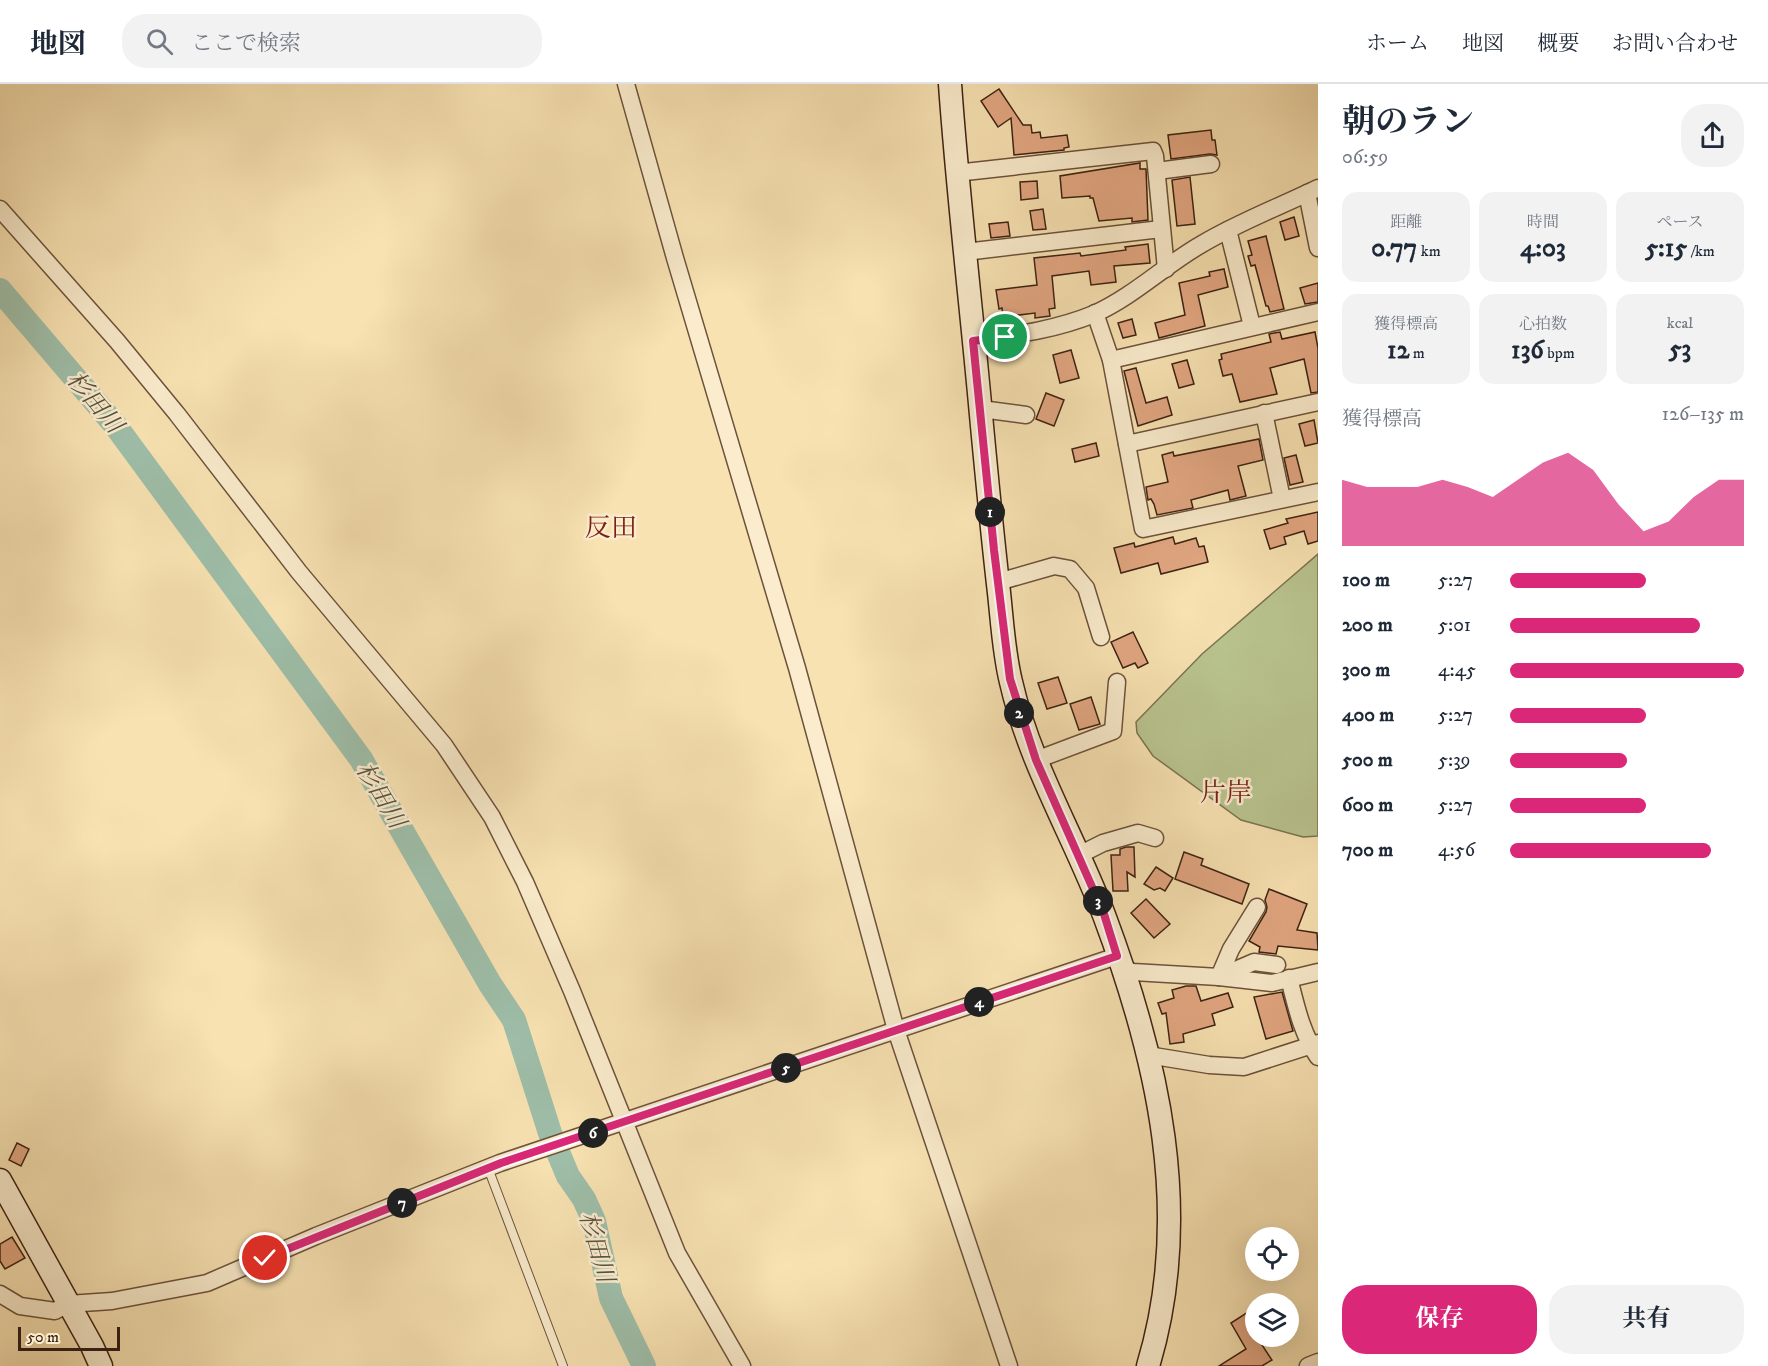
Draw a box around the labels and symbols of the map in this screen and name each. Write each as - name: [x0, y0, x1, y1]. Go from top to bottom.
- pin: [979, 311, 1030, 362]
- water label: 杉田川: [60, 365, 131, 442]
- pin: 1: [975, 497, 1005, 527]
- district label: 反田: [585, 512, 637, 545]
- pin: 2: [1004, 698, 1034, 728]
- water label: 杉田川: [349, 757, 413, 837]
- district label: 片岸: [1200, 777, 1252, 810]
- pin: 3: [1083, 886, 1113, 916]
- pin: 4: [964, 987, 994, 1017]
- pin: 5: [771, 1053, 801, 1083]
- pin: 6: [578, 1118, 608, 1148]
- pin: 7: [387, 1188, 417, 1218]
- water label: 杉田川: [572, 1209, 621, 1289]
- pin: [239, 1232, 290, 1283]
- scale bar: [18, 1324, 120, 1352]

